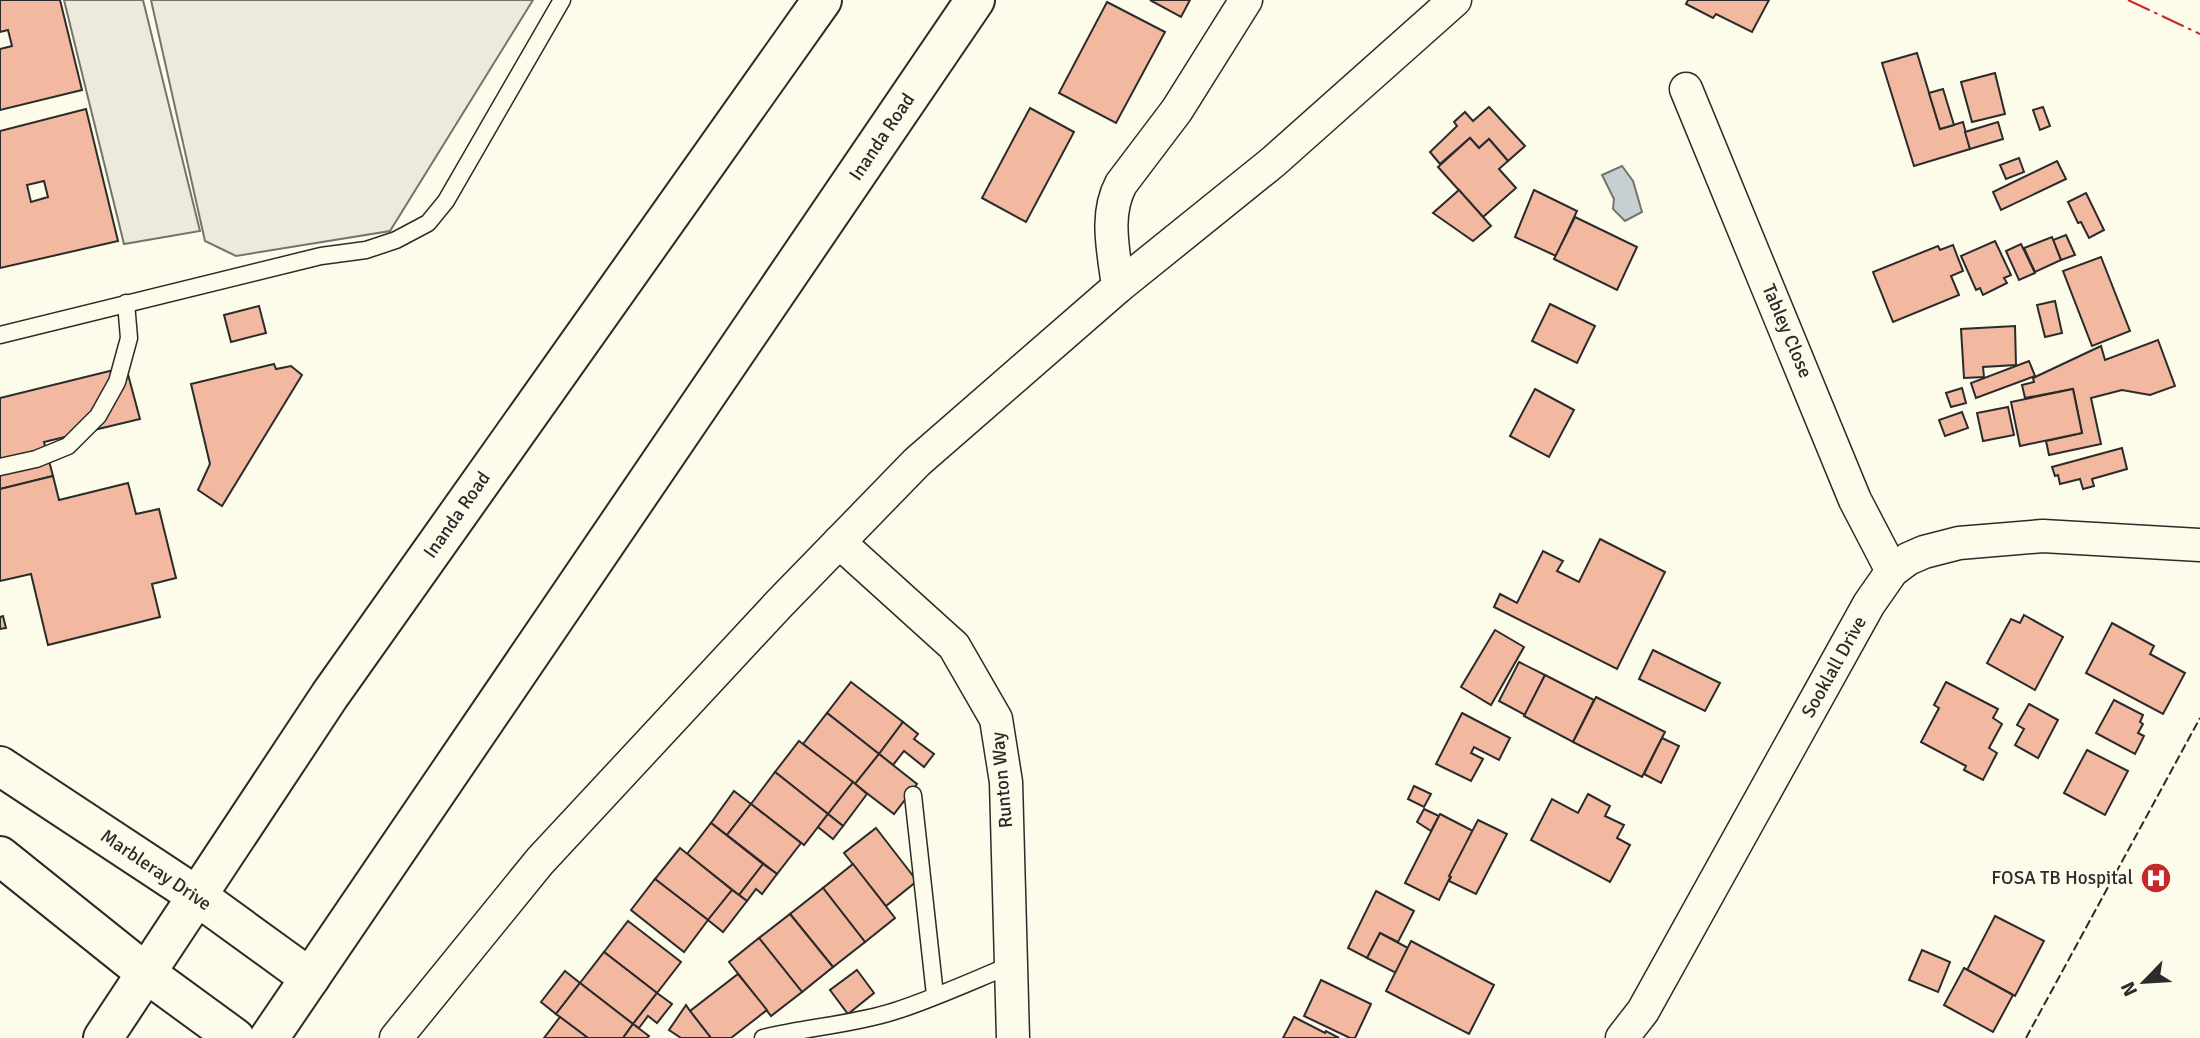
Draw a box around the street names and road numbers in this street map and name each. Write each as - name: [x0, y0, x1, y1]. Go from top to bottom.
- street label: Inanda Road: [844, 89, 920, 185]
- street label: Tabley Close: [1756, 280, 1818, 382]
- street label: Inanda Road: [418, 467, 496, 563]
- street label: Sooklall Drive: [1796, 612, 1872, 722]
- street label: Runton Way: [986, 731, 1018, 829]
- street label: Marbleray Drive: [96, 824, 216, 916]

